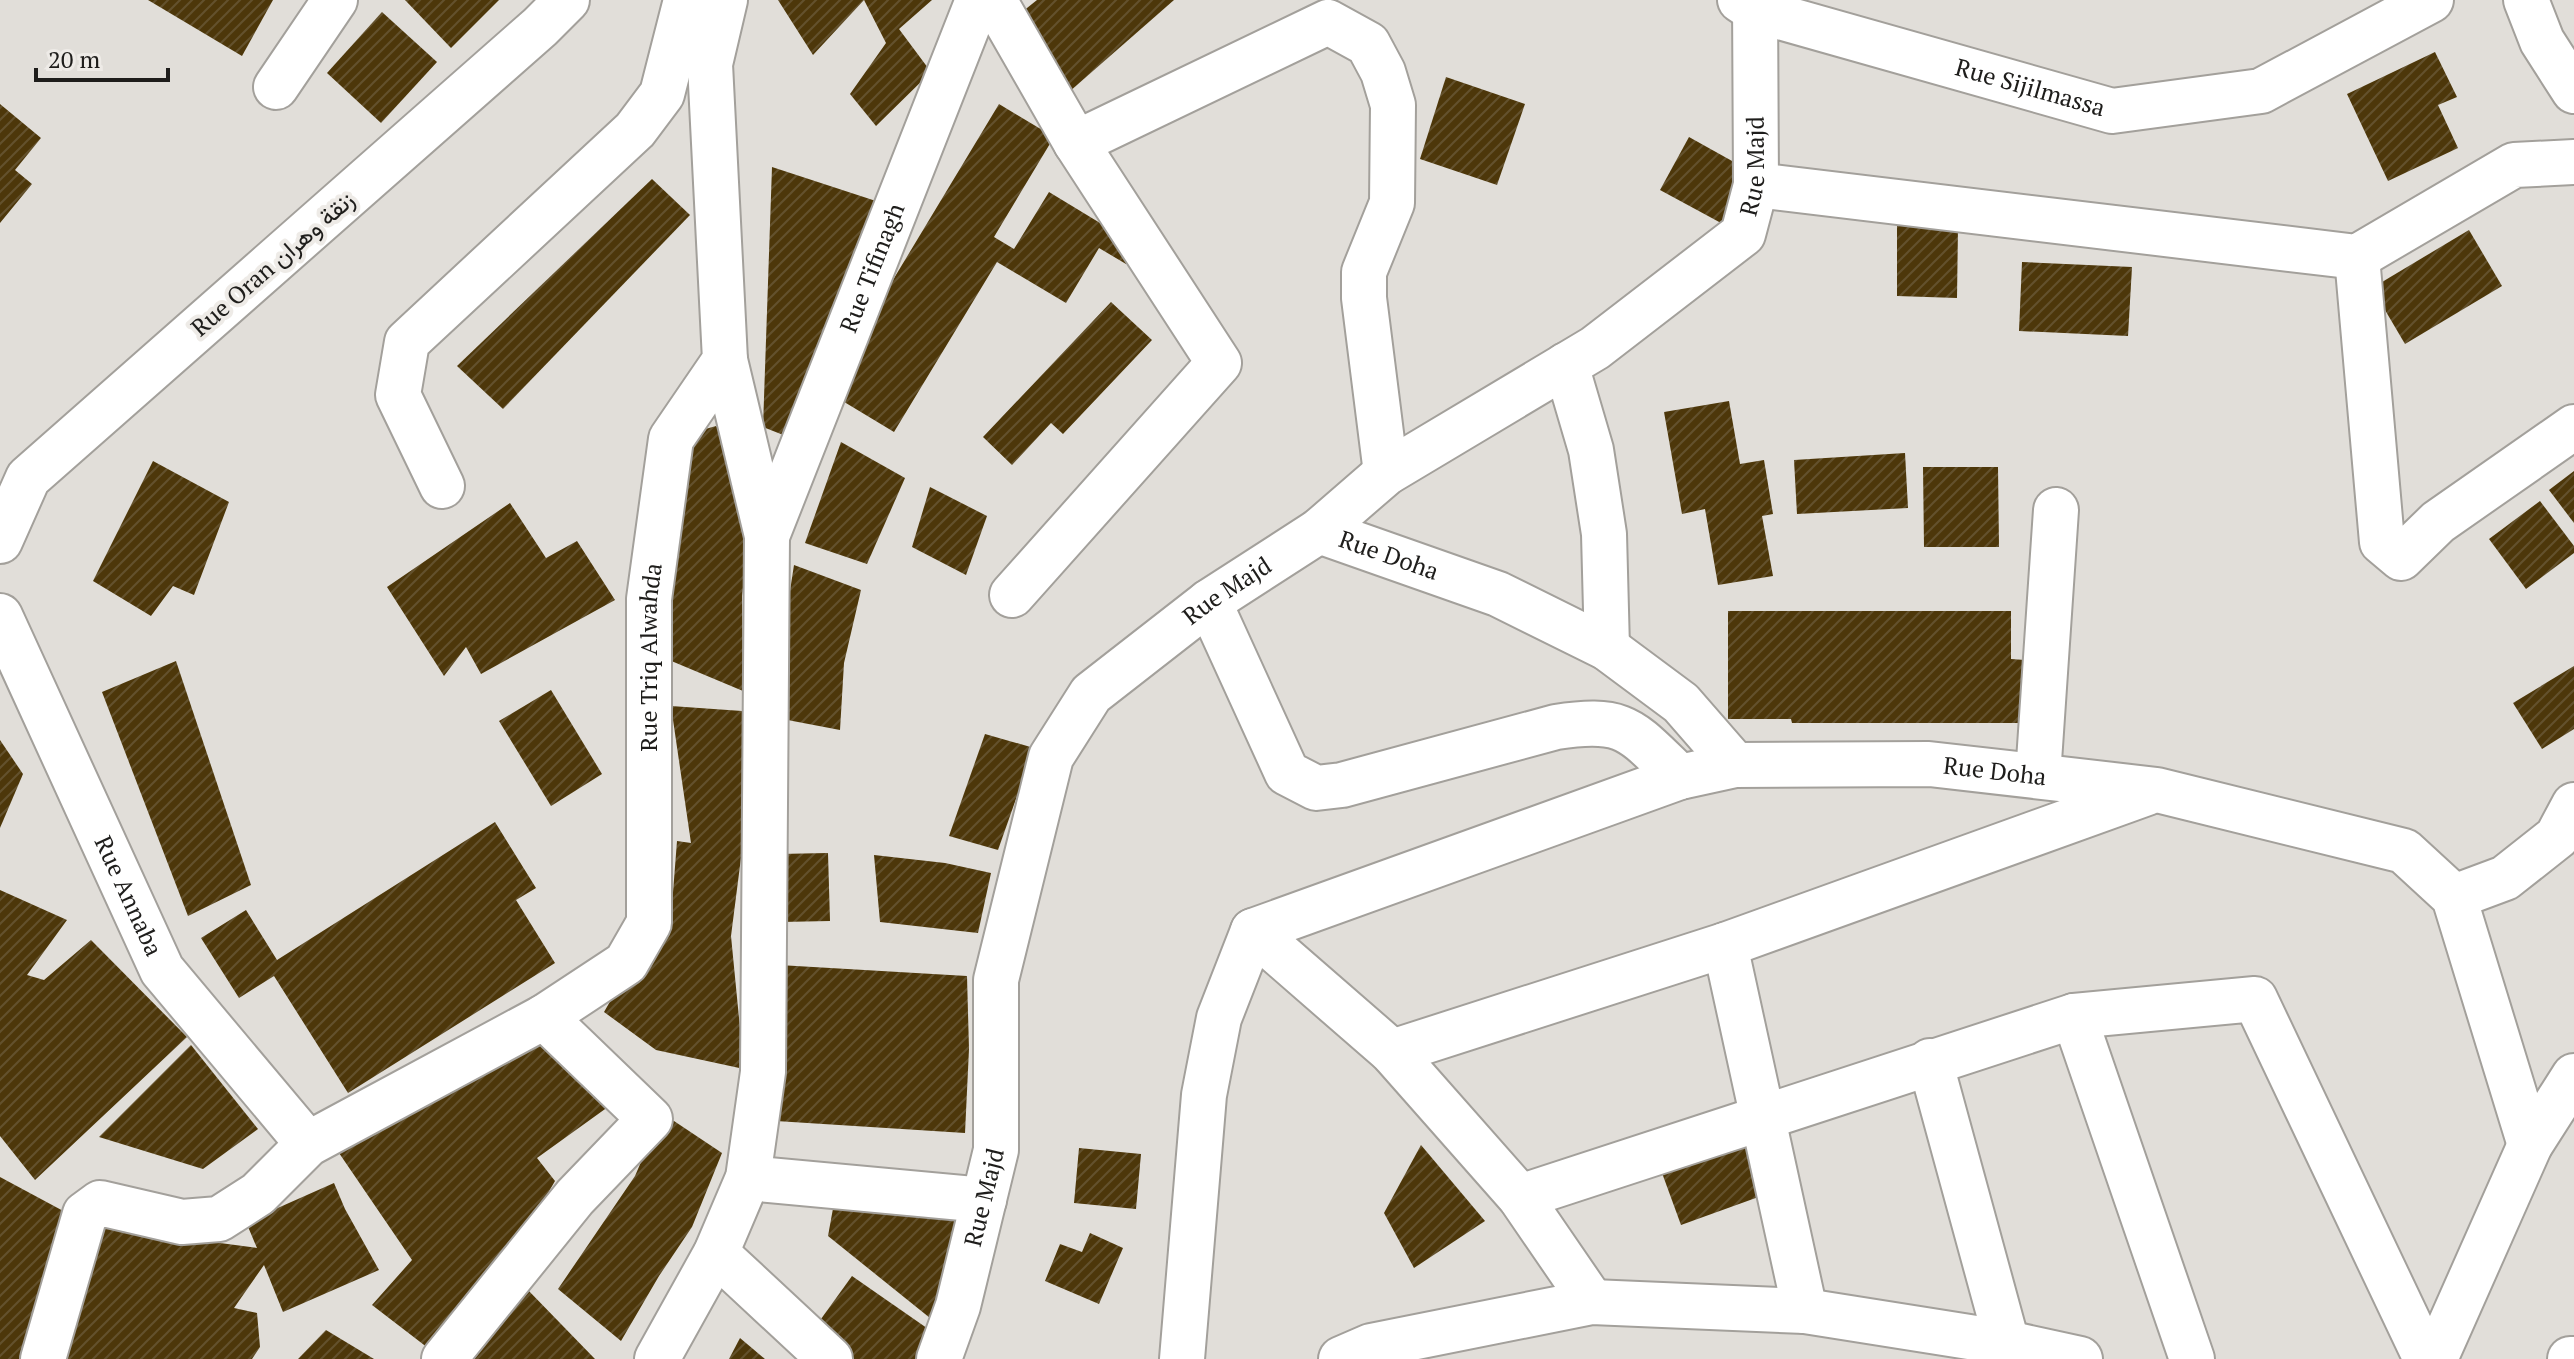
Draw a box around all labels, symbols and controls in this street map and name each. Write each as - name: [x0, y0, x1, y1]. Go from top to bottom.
- scale bar: [36, 32, 168, 82]
- text: 20 m: [48, 43, 100, 75]
- street label: Rue Sijilmassa: [1952, 50, 2109, 123]
- street label: Rue Majd: [1731, 116, 1771, 219]
- street label: Rue Oran زنقة وهران: [184, 183, 361, 343]
- street label: Rue Tifinagh: [832, 198, 911, 337]
- street label: Rue Doha: [1335, 522, 1443, 587]
- street label: Rue Majd: [1176, 549, 1277, 632]
- street label: Rue Triq Alwahda: [632, 561, 669, 752]
- street label: Rue Doha: [1942, 749, 2048, 792]
- street label: Rue Annaba: [88, 830, 170, 961]
- street label: Rue Majd: [956, 1145, 1011, 1250]

